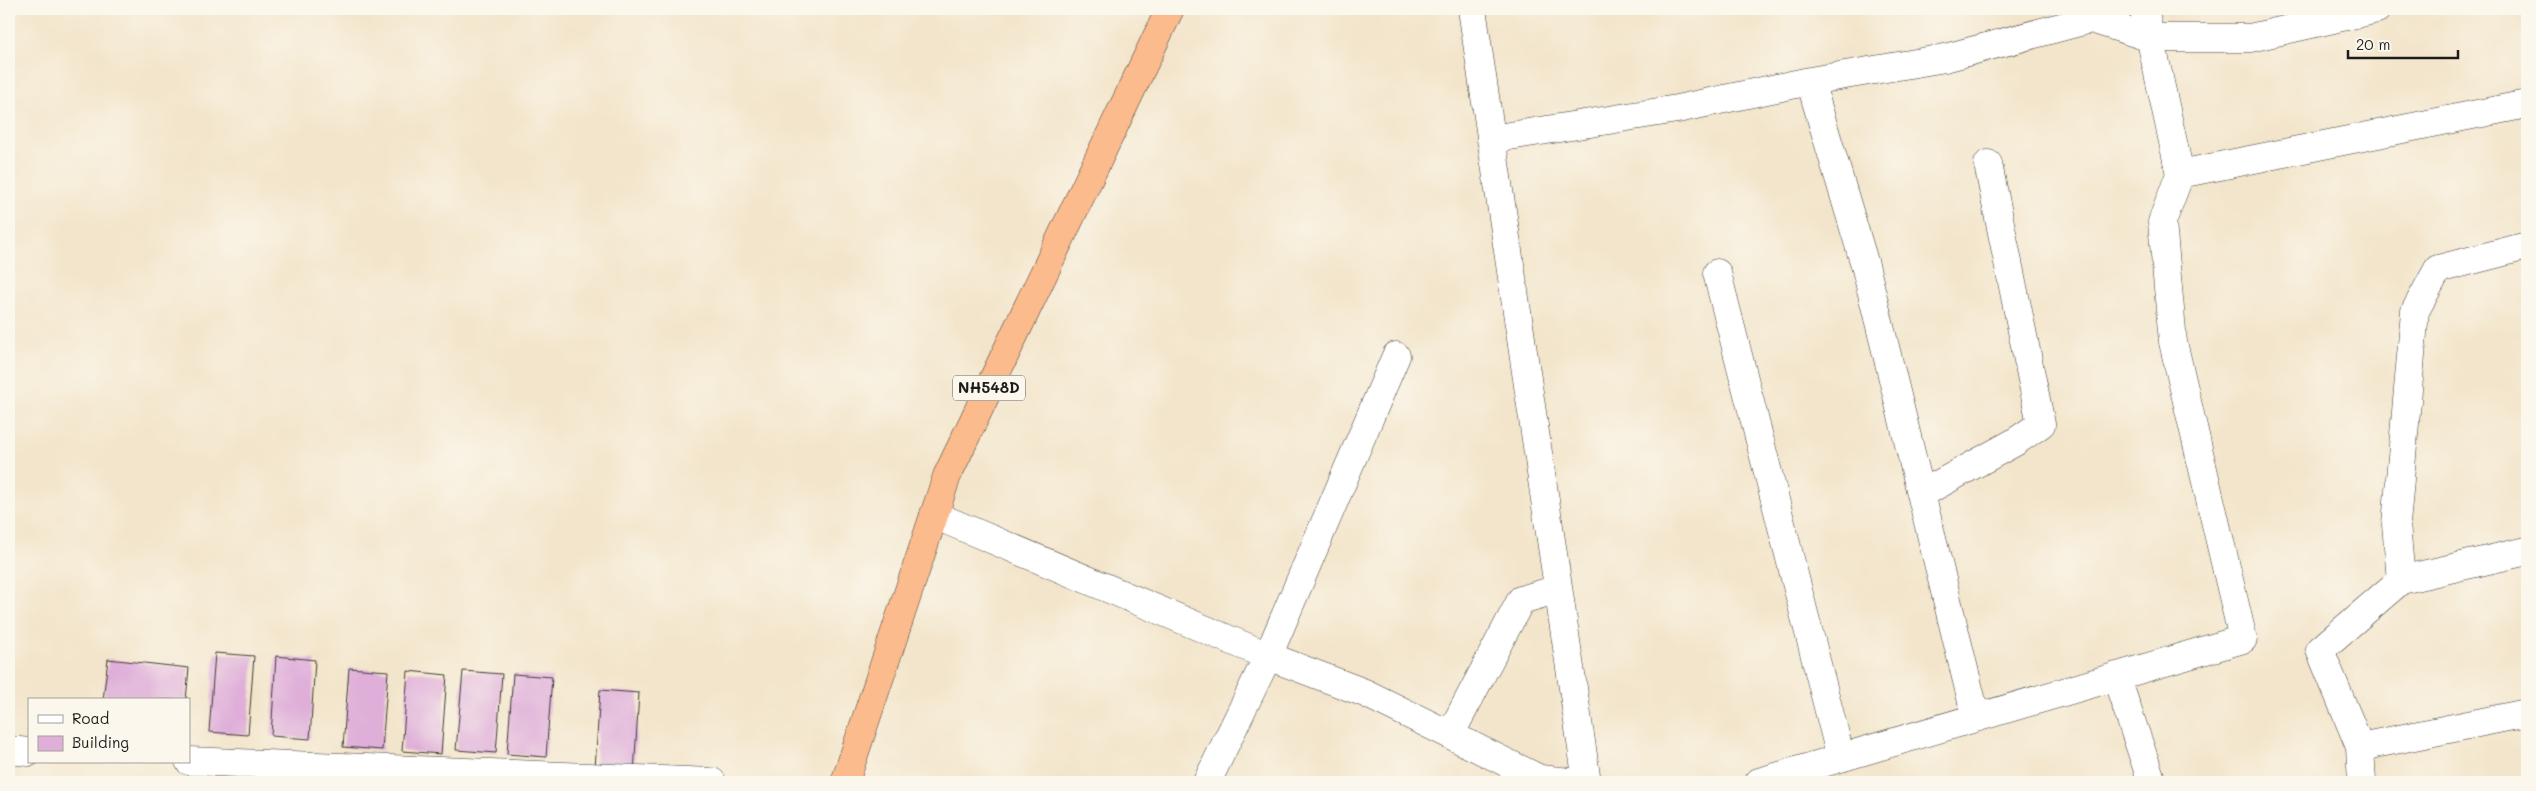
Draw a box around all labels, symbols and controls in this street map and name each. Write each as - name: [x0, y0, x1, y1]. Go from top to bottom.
- scale bar: [2348, 28, 2458, 60]
- text: 20 m: [2356, 34, 2390, 54]
- road number: NH548D: [953, 376, 1025, 400]
- legend: [28, 698, 190, 764]
- text: Road: [72, 708, 109, 728]
- text: Building: [72, 732, 129, 752]

